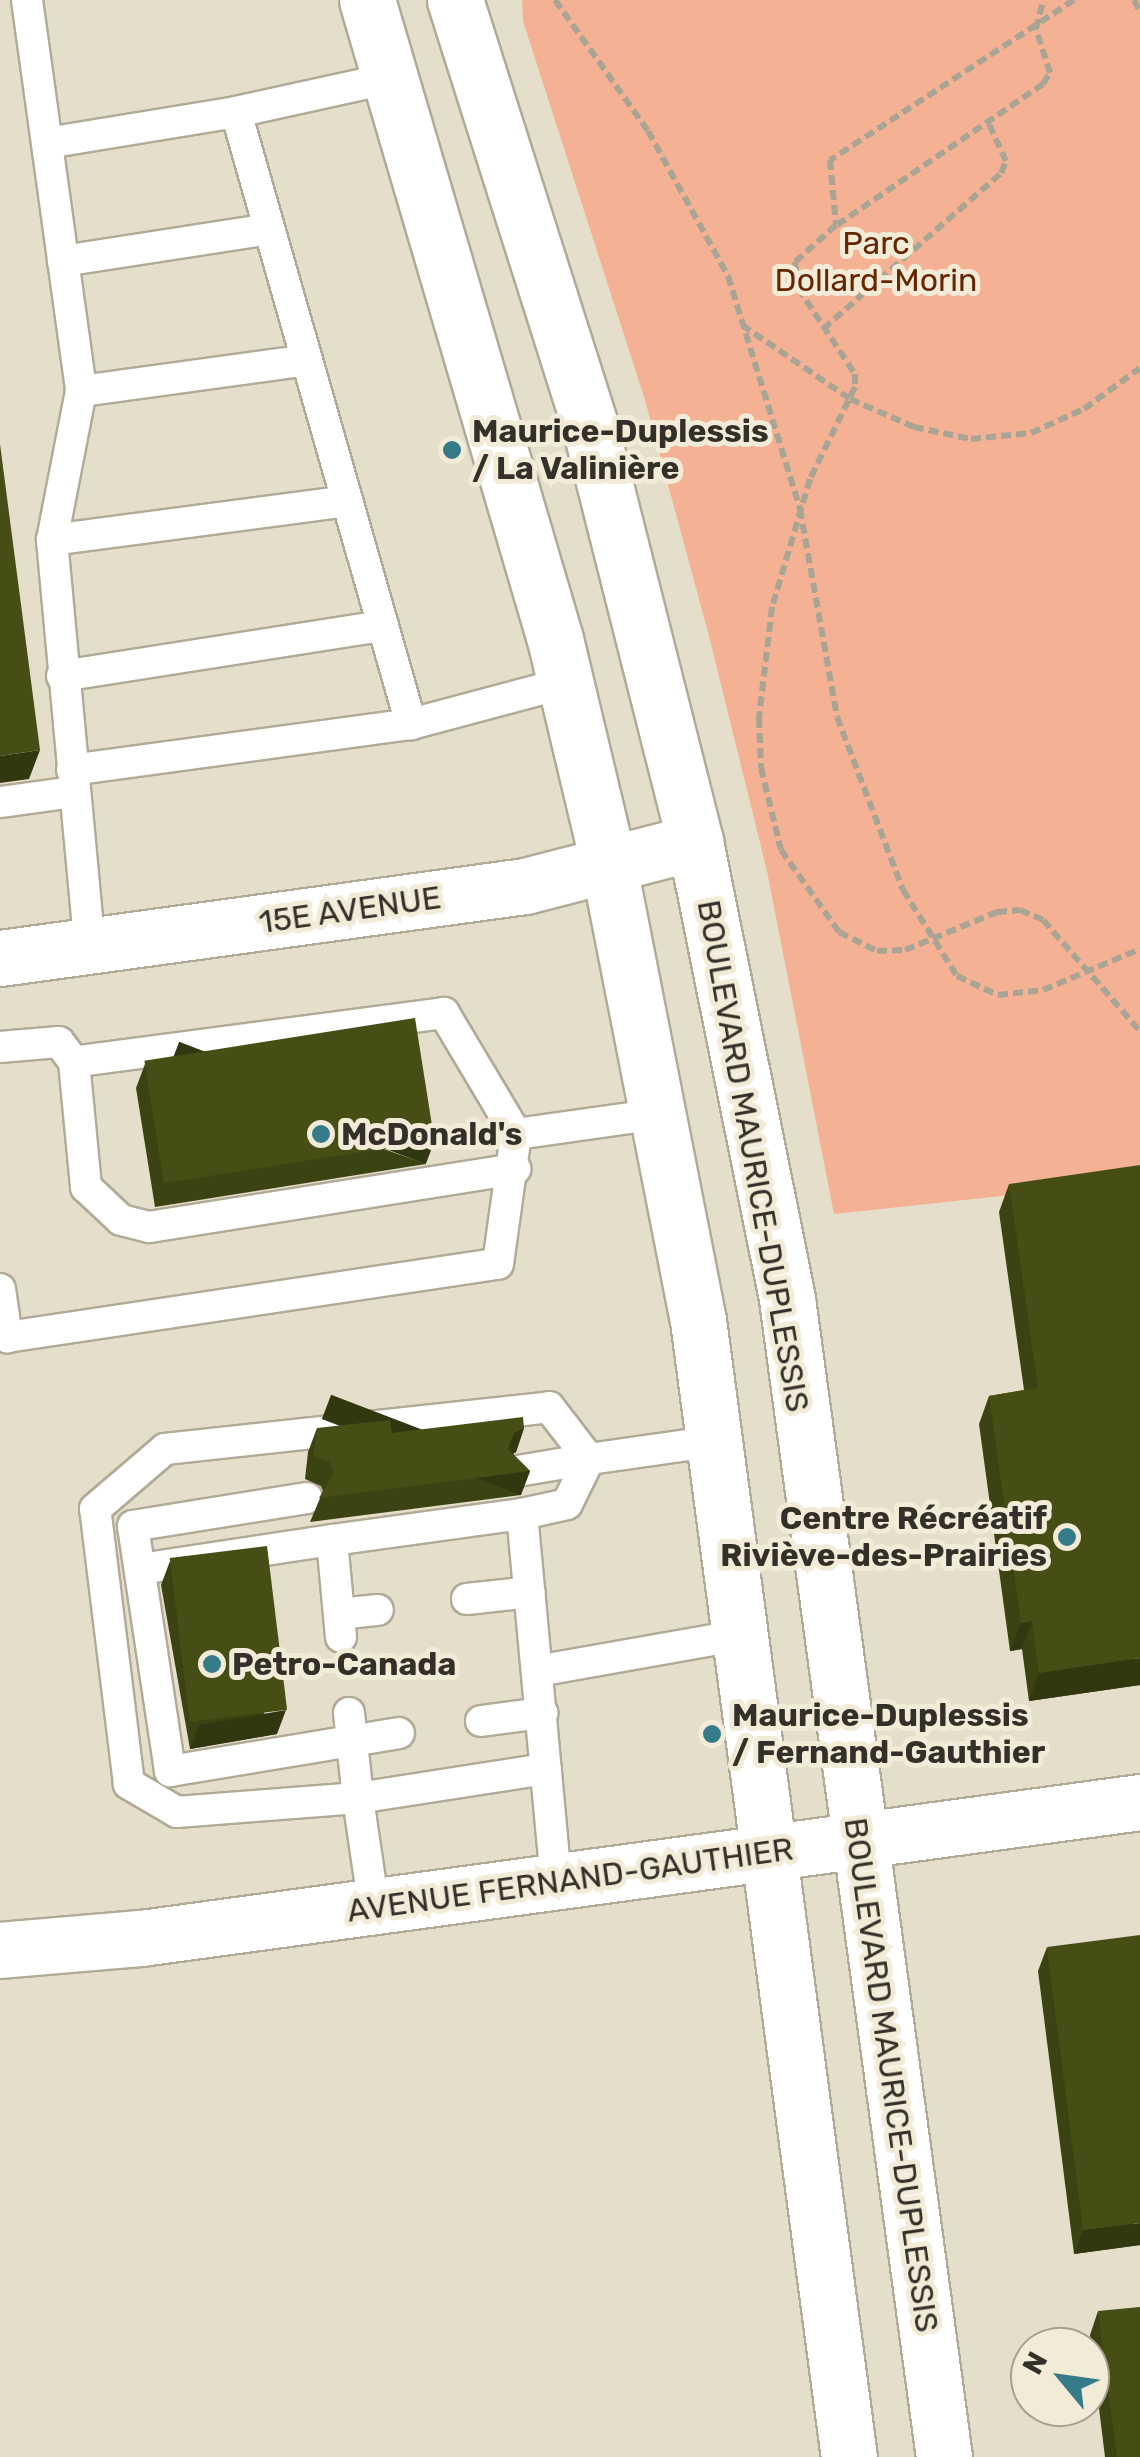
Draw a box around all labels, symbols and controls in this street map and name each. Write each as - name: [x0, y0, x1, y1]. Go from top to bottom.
- park label: Parc Dollard-Morin: [775, 225, 977, 300]
- place label: Maurice-Duplessis / La Valinière: [472, 413, 769, 488]
- marker: Maurice-Duplessis / La Valinière: [441, 439, 463, 461]
- street label: 15E AVENUE: [256, 878, 444, 942]
- street label: BOULEVARD MAURICE-DUPLESSIS: [689, 897, 817, 1415]
- place label: McDonald's: [341, 1115, 523, 1153]
- marker: McDonald's: [310, 1123, 332, 1145]
- place label: Centre Récréatif Riviève-des-Prairies: [720, 1500, 1047, 1575]
- marker: Centre Récréatif Riviève-des-Prairies: [1056, 1526, 1078, 1548]
- place label: Petro-Canada: [232, 1645, 456, 1683]
- marker: Petro-Canada: [201, 1653, 223, 1675]
- place label: Maurice-Duplessis / Fernand-Gauthier: [732, 1697, 1045, 1772]
- marker: Maurice-Duplessis / Fernand-Gauthier: [701, 1723, 723, 1745]
- street label: BOULEVARD MAURICE-DUPLESSIS: [836, 1815, 946, 2335]
- street label: AVENUE FERNAND-GAUTHIER: [345, 1830, 795, 1930]
- north arrow: [1010, 2327, 1110, 2427]
- text: N: [1016, 2346, 1054, 2380]

